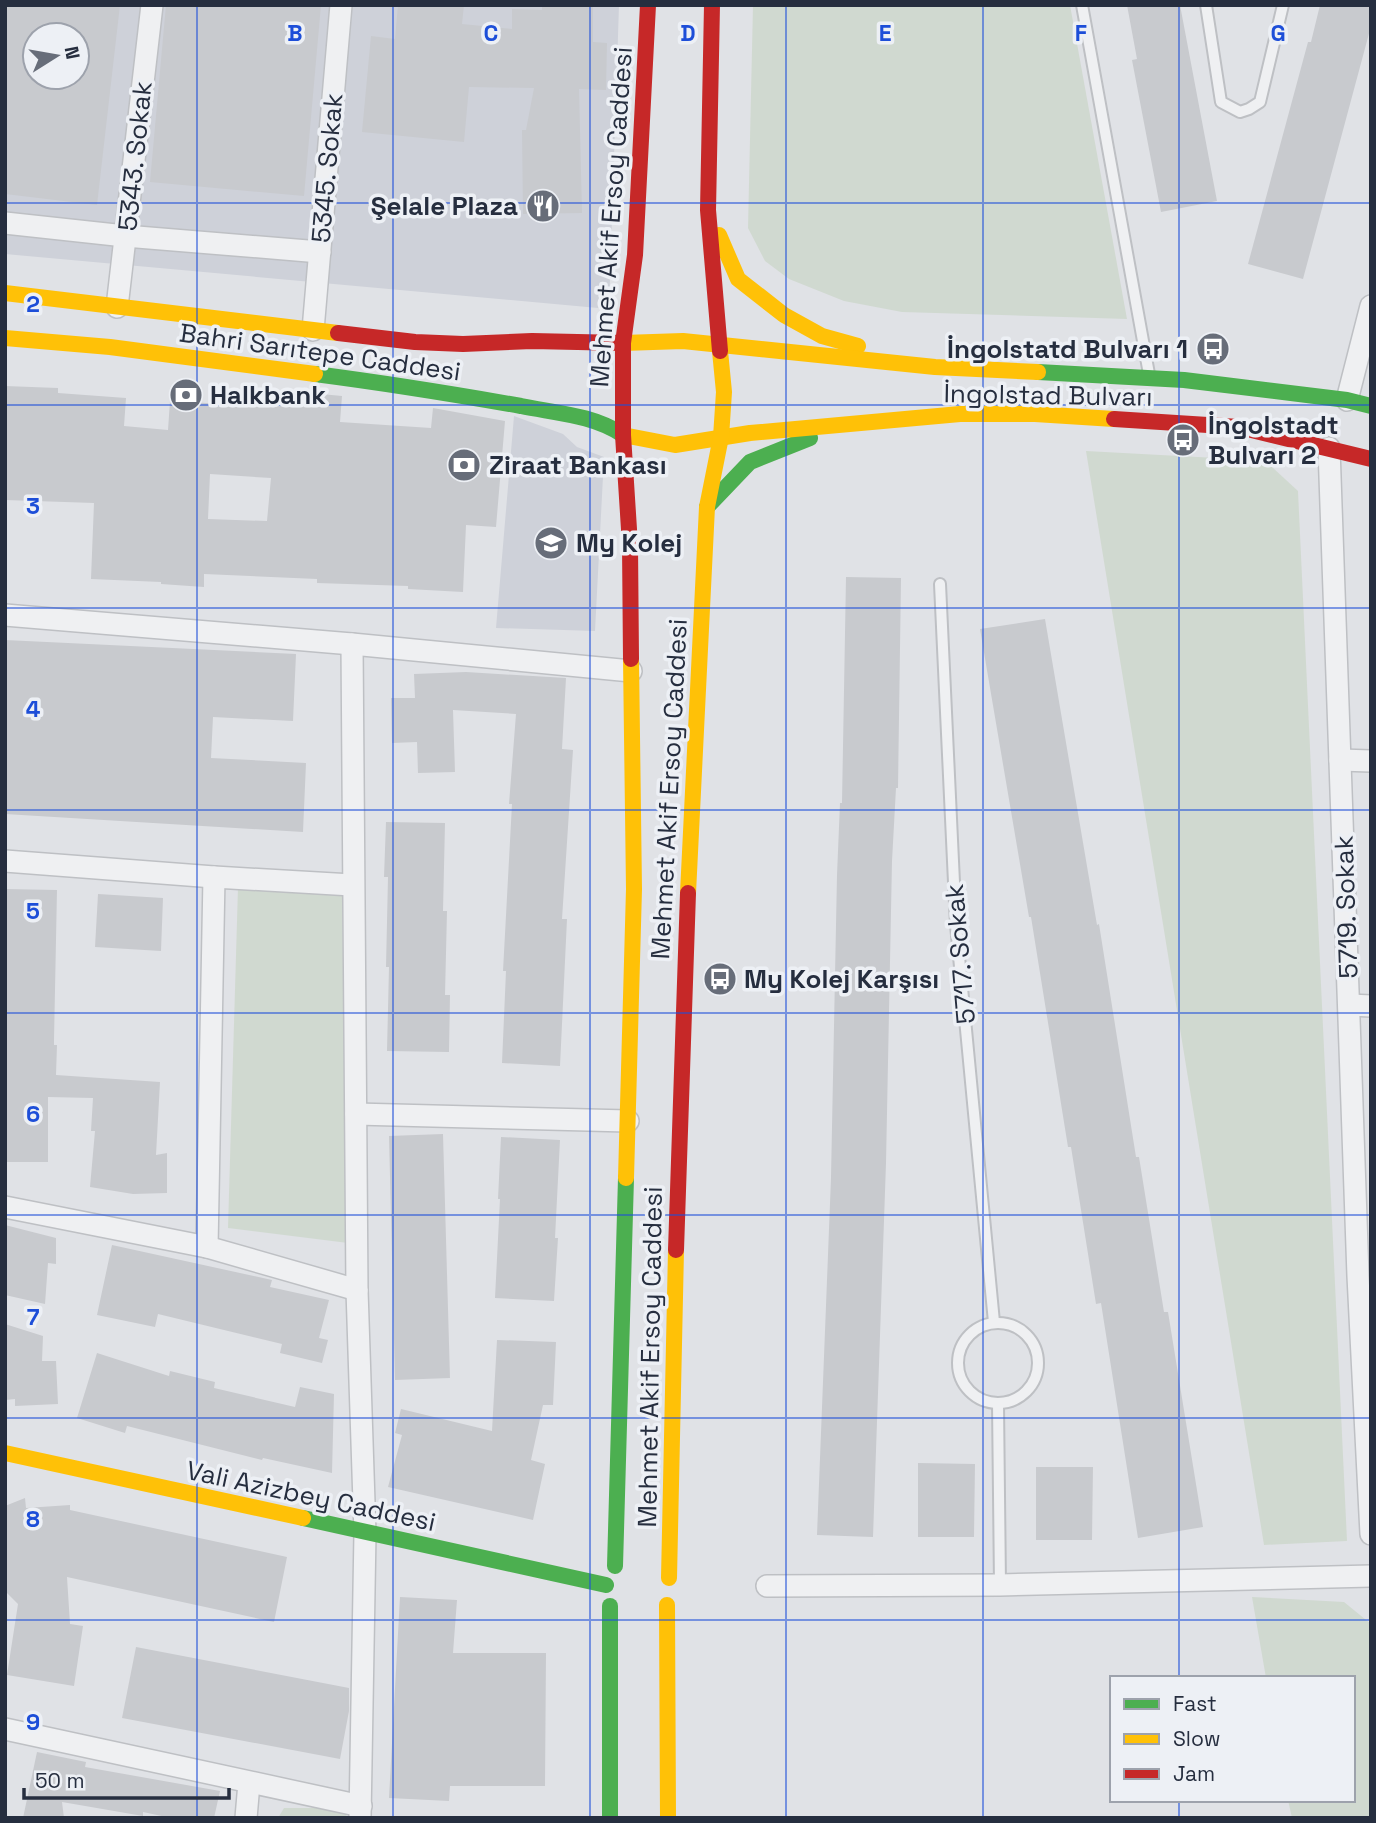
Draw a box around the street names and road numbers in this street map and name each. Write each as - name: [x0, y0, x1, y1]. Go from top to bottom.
- street label: Mehmet Akif Ersoy Caddesi: [582, 46, 640, 388]
- street label: 5343. Sokak: [110, 80, 160, 232]
- street label: 5345. Sokak: [304, 92, 350, 244]
- street label: Bahri Sarıtepe Caddesi: [177, 315, 463, 389]
- street label: İngolstad Bulvarı: [943, 376, 1153, 414]
- street label: Mehmet Akif Ersoy Caddesi: [643, 618, 695, 960]
- street label: 5719. Sokak: [1327, 835, 1365, 979]
- street label: 5717. Sokak: [937, 883, 983, 1025]
- street label: Mehmet Akif Ersoy Caddesi: [630, 1186, 670, 1528]
- street label: Vali Azizbey Caddesi: [183, 1453, 439, 1539]

